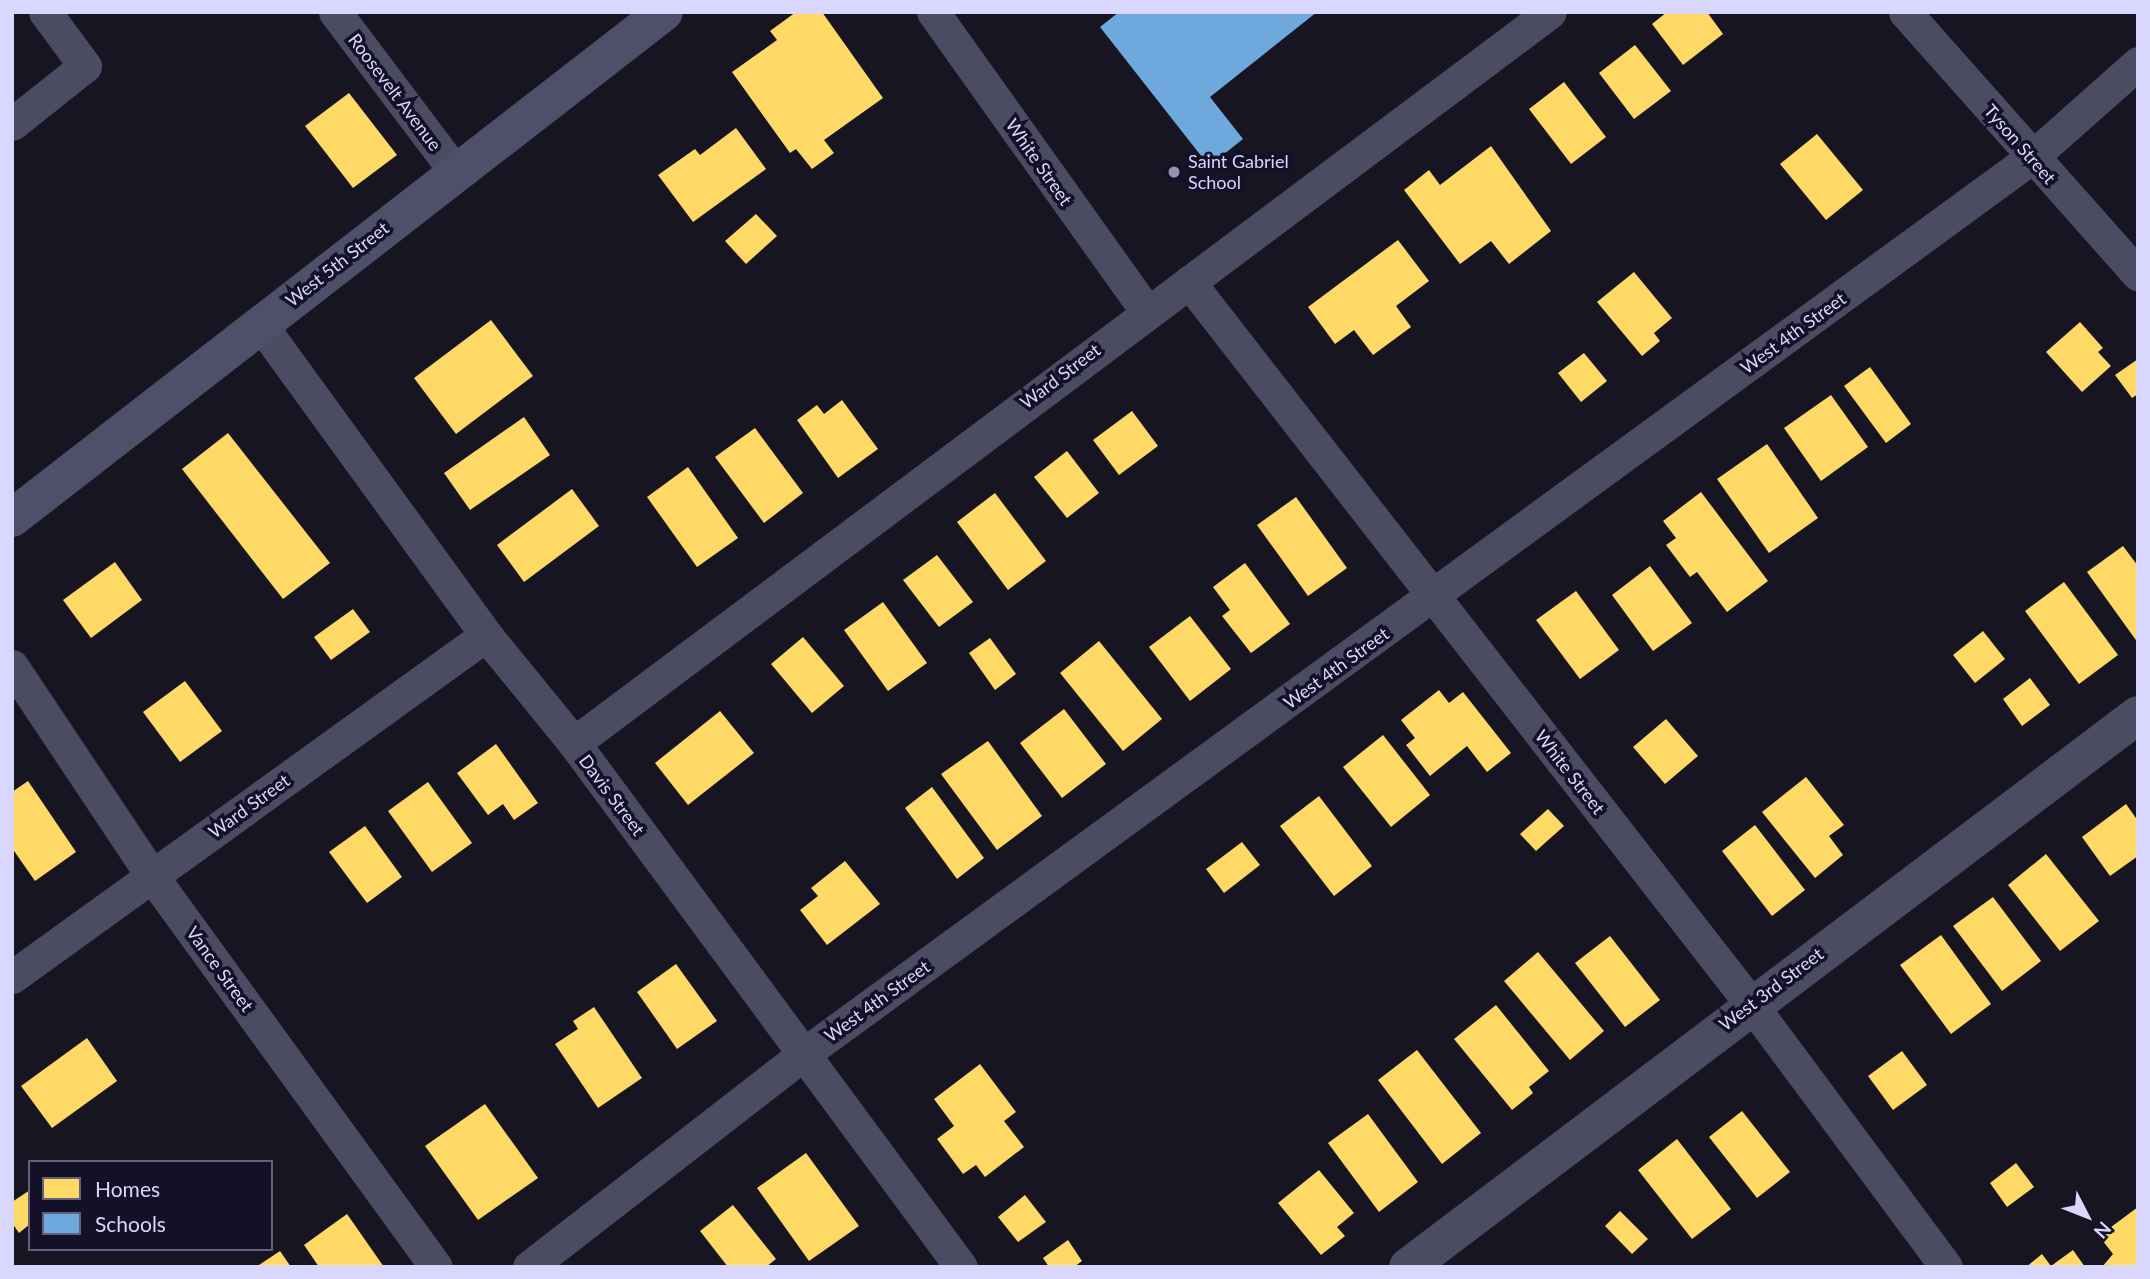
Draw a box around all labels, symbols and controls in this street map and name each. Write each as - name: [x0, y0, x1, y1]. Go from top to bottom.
- street label: Roosevelt Avenue: [344, 29, 446, 155]
- street label: Tyson Street: [1980, 100, 2060, 188]
- street label: White Street: [1001, 115, 1077, 209]
- place label: Saint Gabriel School: [1188, 151, 1289, 194]
- marker: Saint Gabriel School: [1166, 164, 1182, 180]
- street label: West 5th Street: [281, 217, 393, 311]
- street label: West 4th Street: [1736, 288, 1850, 378]
- street label: Ward Street: [1016, 339, 1104, 413]
- street label: West 4th Street: [1279, 623, 1393, 713]
- street label: White Street: [1530, 726, 1610, 818]
- street label: Davis Street: [575, 750, 649, 840]
- street label: Ward Street: [204, 769, 294, 843]
- street label: Vance Street: [182, 922, 258, 1016]
- street label: West 3rd Street: [1715, 943, 1827, 1035]
- street label: West 4th Street: [820, 956, 934, 1046]
- legend: [28, 1160, 273, 1251]
- text: Homes: [95, 1176, 160, 1201]
- north arrow: [2052, 1181, 2122, 1251]
- text: Schools: [95, 1211, 166, 1236]
- text: N: [2090, 1217, 2116, 1244]

